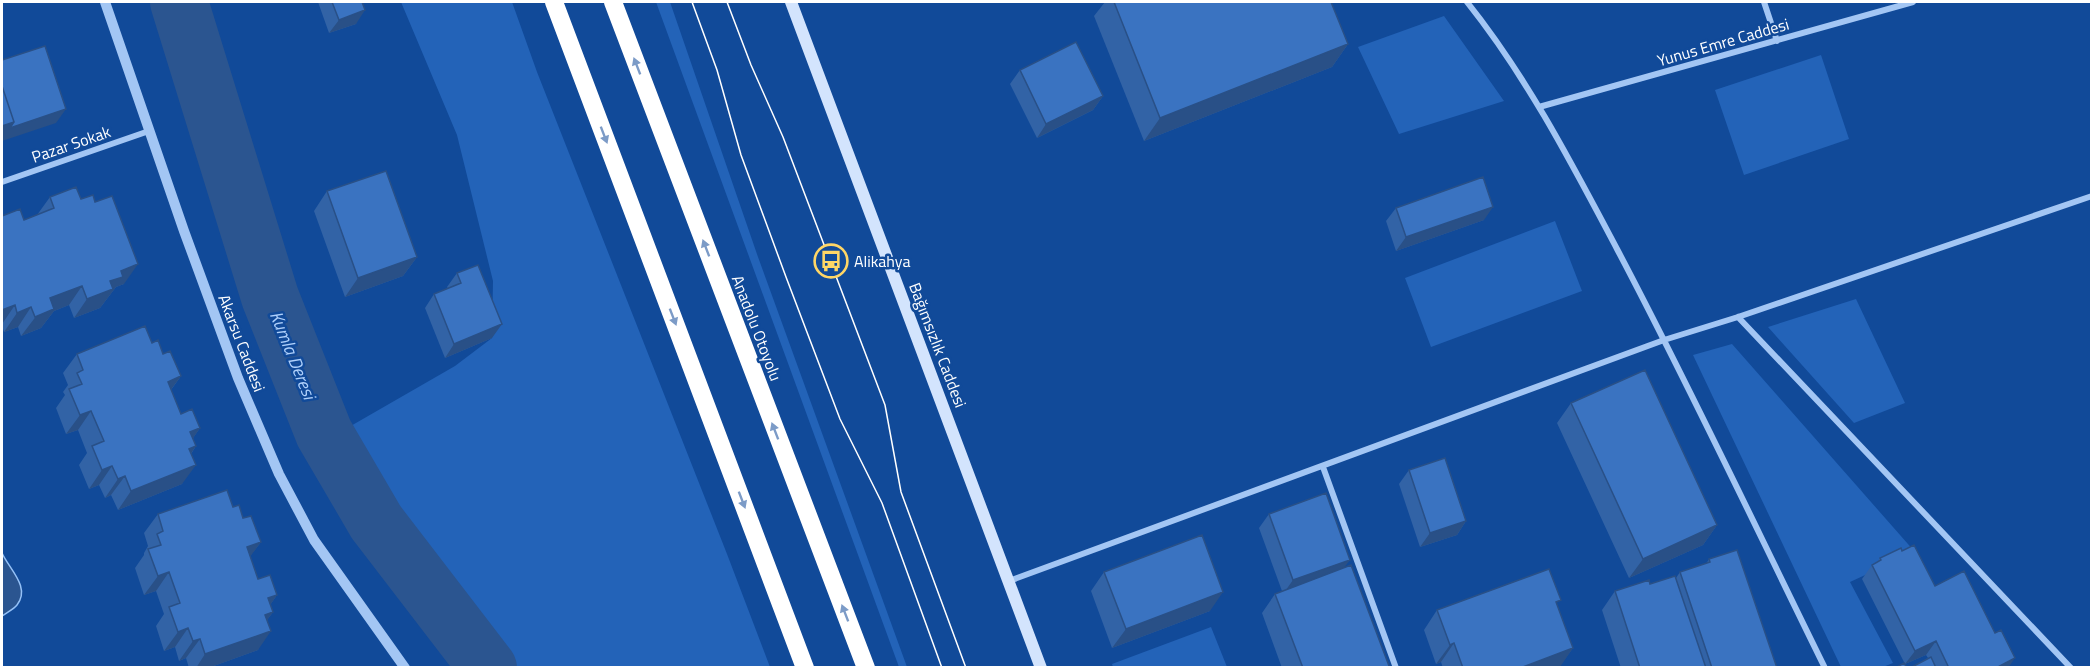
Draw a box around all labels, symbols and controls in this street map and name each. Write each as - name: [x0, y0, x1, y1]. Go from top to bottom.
- street label: Yunus Emre Caddesi: [1654, 12, 1792, 72]
- one-way arrow: [632, 57, 642, 75]
- street label: Pazar Sokak: [28, 119, 114, 169]
- one-way arrow: [600, 126, 610, 144]
- one-way arrow: [701, 239, 711, 257]
- bus stop icon: Alikahya: [813, 243, 849, 279]
- place label: Alikahya: [854, 249, 910, 273]
- street label: Anadolu Otoyolu: [726, 272, 788, 384]
- street label: Bağımsızlık Caddesi: [903, 279, 973, 411]
- street label: Akarsu Caddesi: [212, 291, 272, 395]
- water label: Kumla Deresi: [263, 307, 324, 405]
- one-way arrow: [668, 309, 678, 327]
- one-way arrow: [770, 422, 780, 440]
- one-way arrow: [737, 491, 747, 509]
- one-way arrow: [840, 604, 849, 622]

